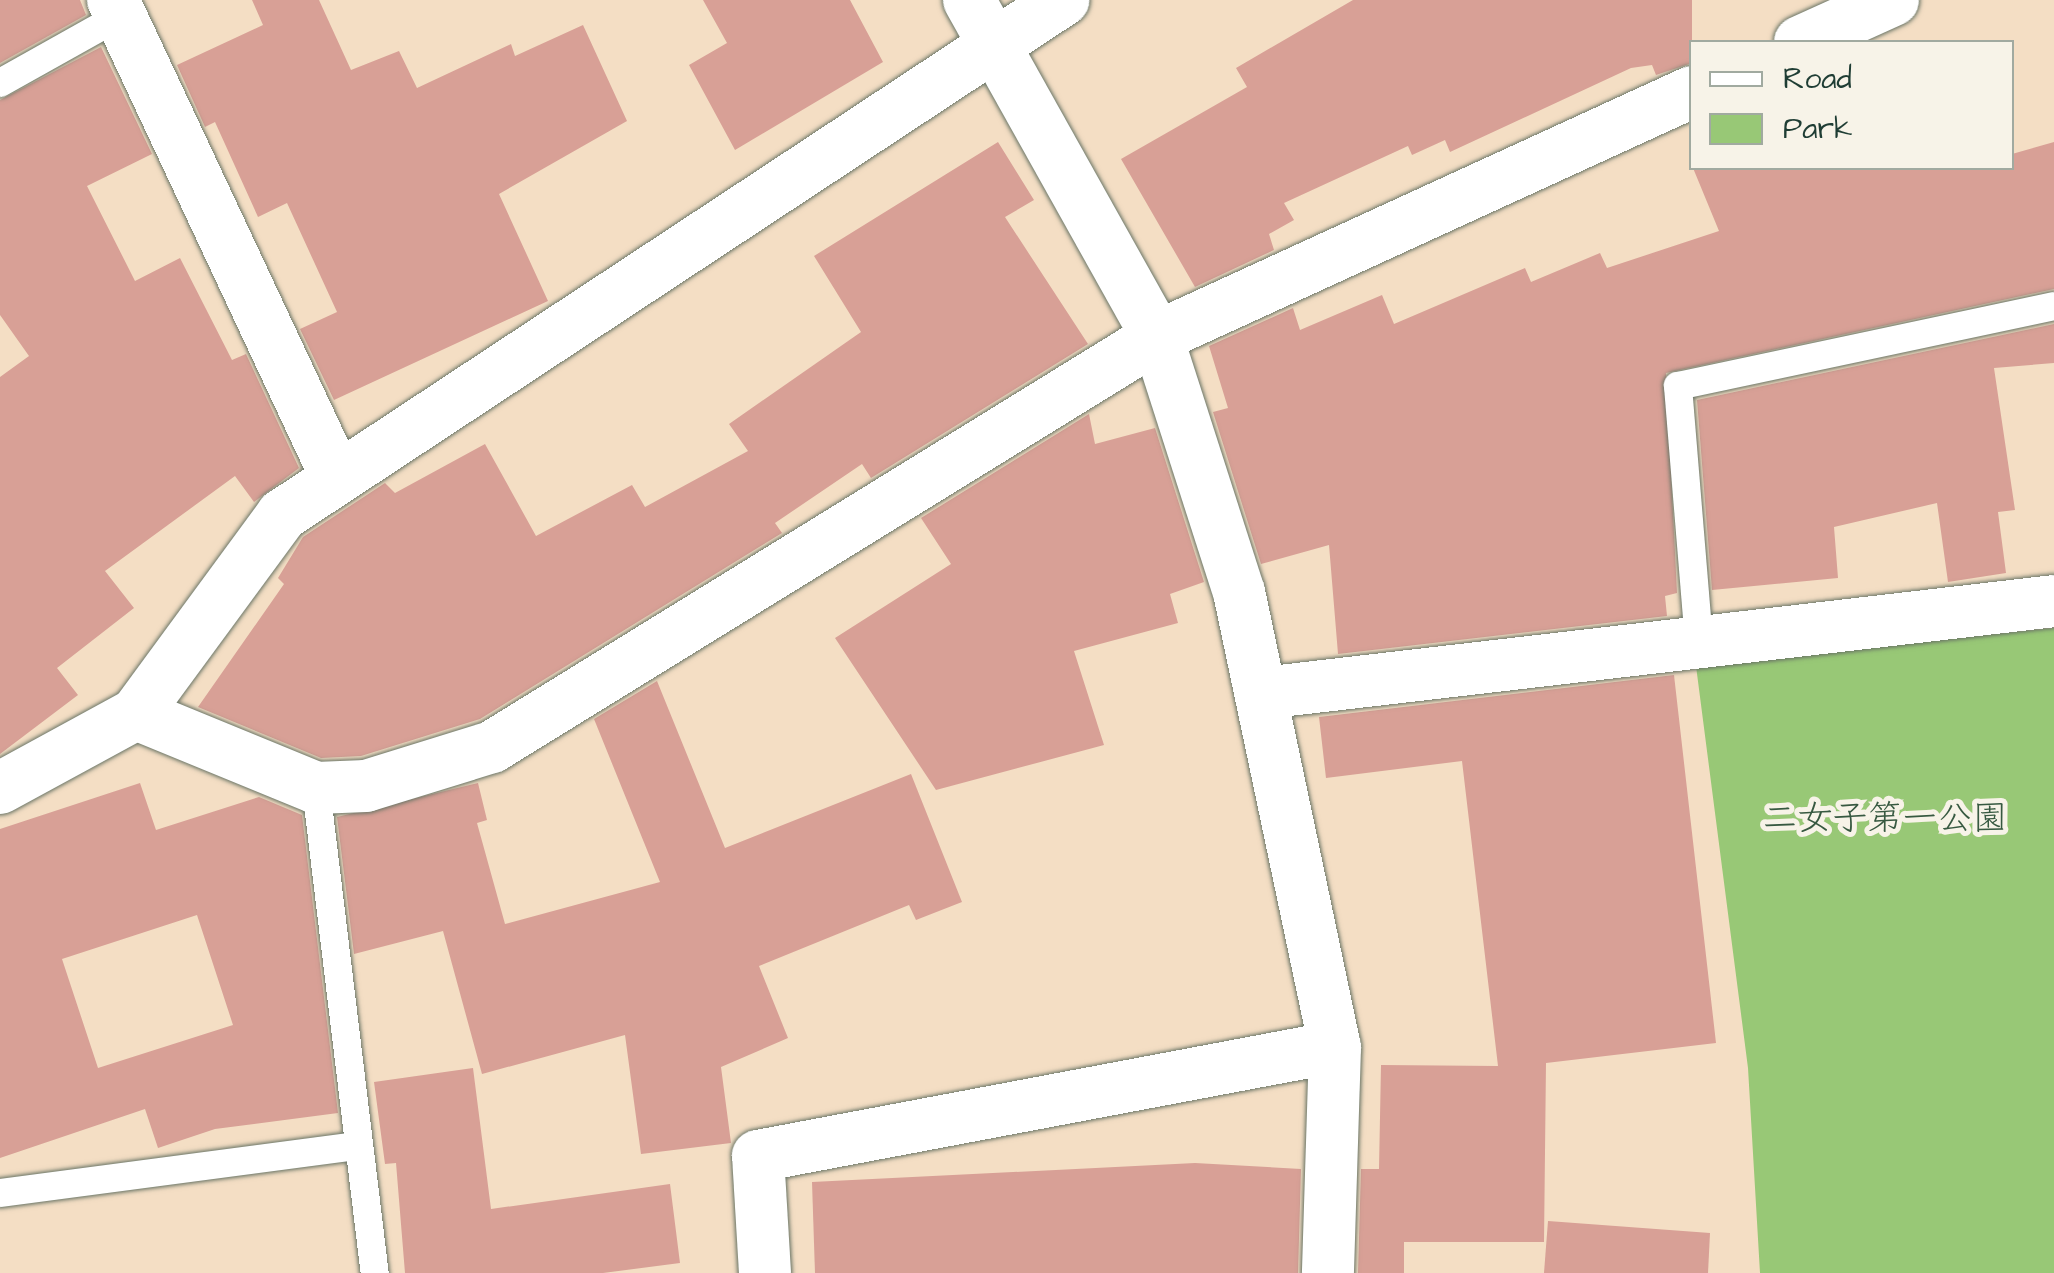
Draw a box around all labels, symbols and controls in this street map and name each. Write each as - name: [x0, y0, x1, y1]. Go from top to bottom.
- legend: [1689, 40, 2014, 170]
- text: Road: [1783, 58, 1852, 100]
- text: Park: [1783, 108, 1852, 150]
- park label: 二女子第一公園: [1763, 798, 2007, 840]

